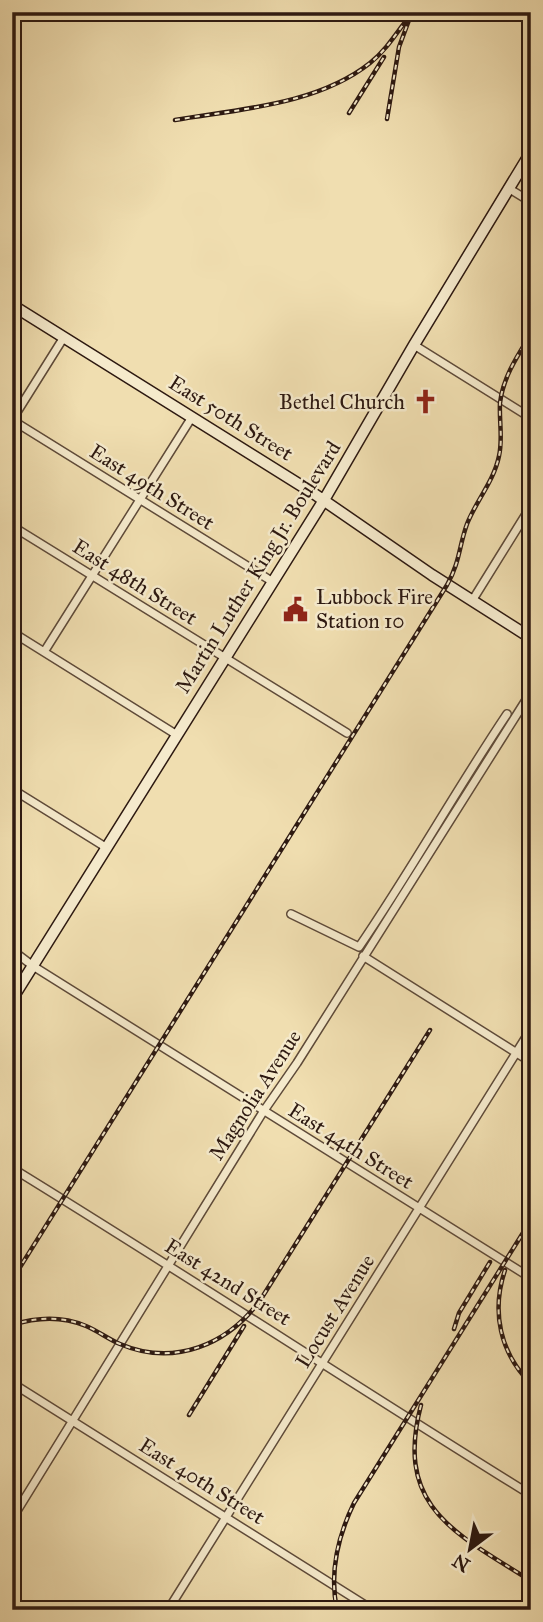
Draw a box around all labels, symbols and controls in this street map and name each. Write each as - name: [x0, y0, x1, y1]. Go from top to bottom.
- street label: East 50th Street: [164, 370, 298, 467]
- church icon: Bethel Church: [411, 388, 439, 416]
- place label: Bethel Church: [279, 389, 405, 415]
- street label: Martin Luther King Jr. Boulevard: [170, 436, 347, 698]
- street label: East 49th Street: [85, 438, 220, 536]
- street label: East 48th Street: [68, 533, 203, 631]
- place label: Lubbock Fire Station 10: [316, 584, 433, 634]
- public building icon: Lubbock Fire Station 10: [282, 595, 310, 623]
- street label: Magnolia Avenue: [203, 1025, 307, 1165]
- street label: East 44th Street: [284, 1097, 419, 1195]
- street label: East 42nd Street: [160, 1233, 297, 1332]
- street label: Locust Avenue: [290, 1249, 380, 1373]
- street label: East 40th Street: [134, 1432, 270, 1530]
- north arrow: [434, 1514, 504, 1584]
- text: N: [448, 1549, 474, 1577]

